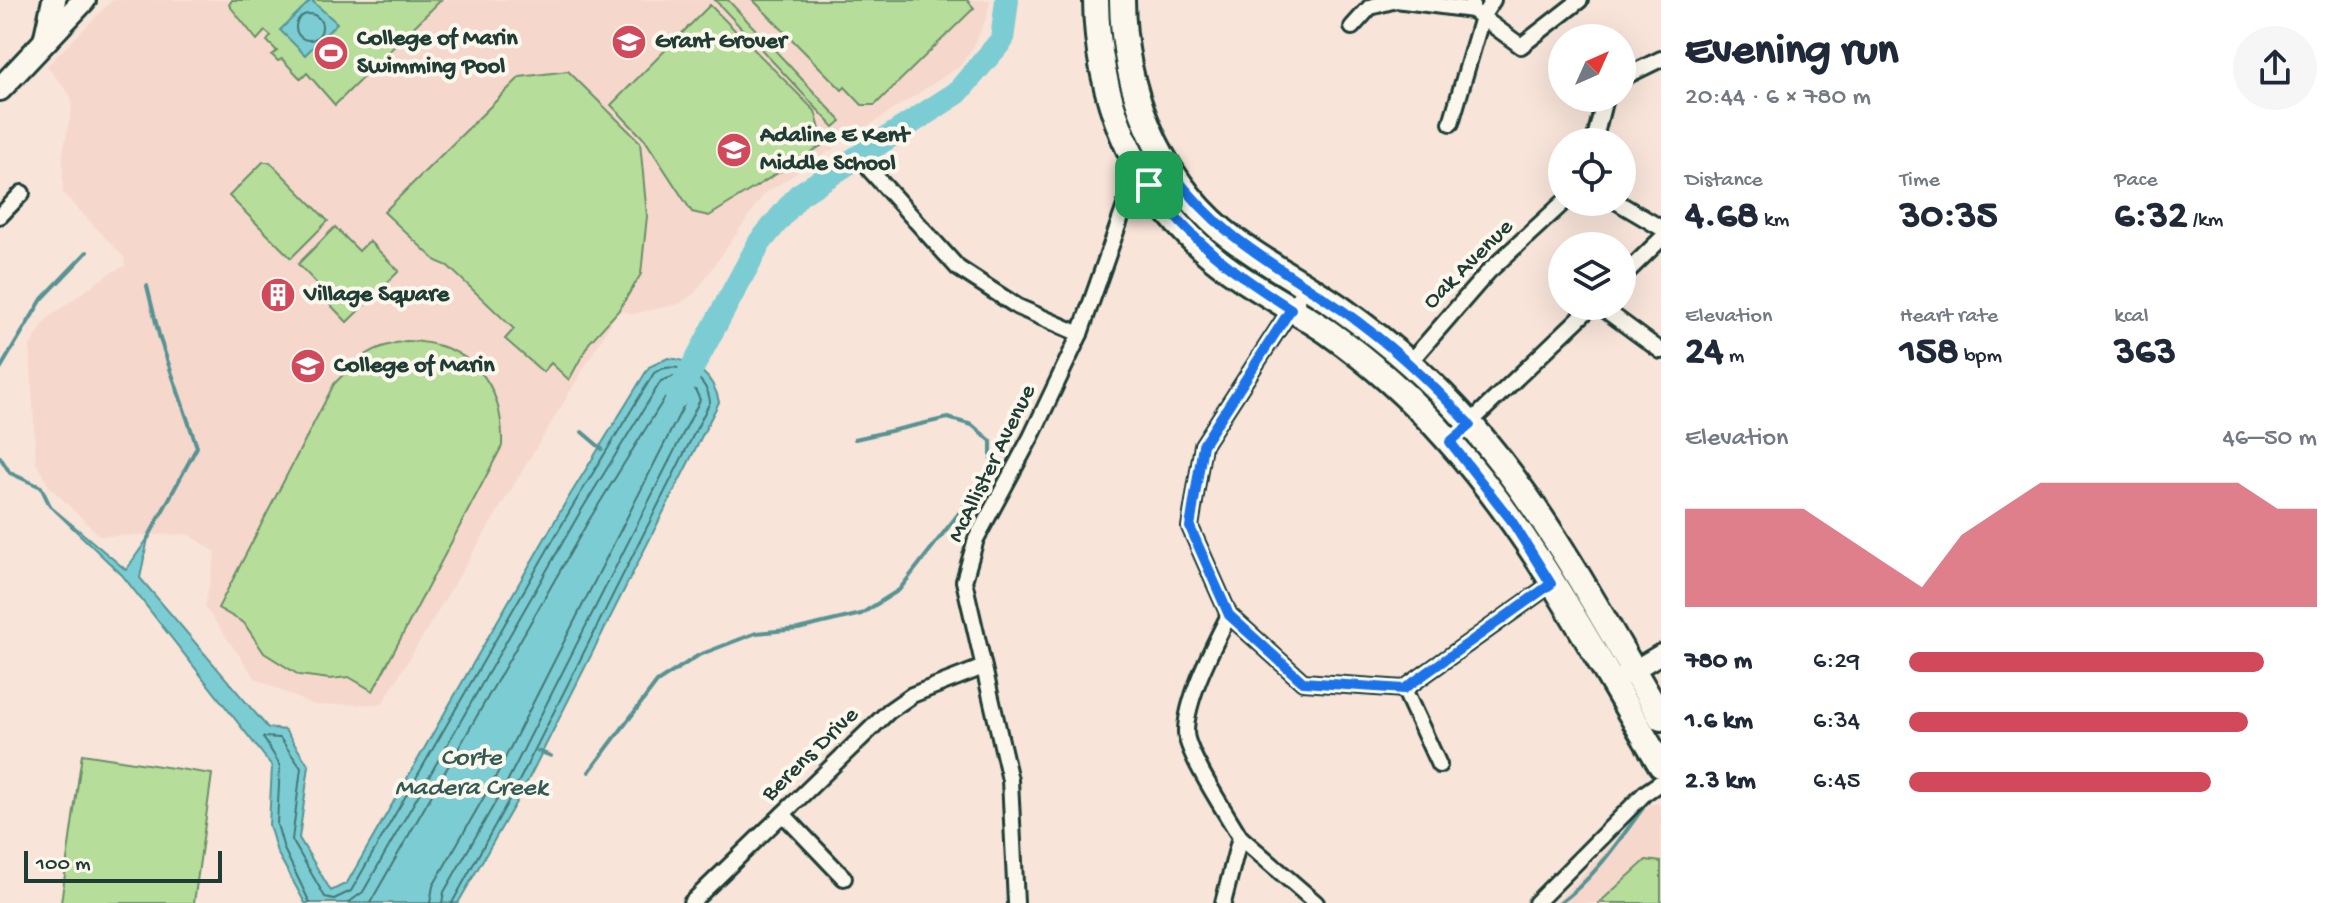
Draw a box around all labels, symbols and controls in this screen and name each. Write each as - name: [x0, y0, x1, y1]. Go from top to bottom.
- school or university icon: Grant Grover: [610, 23, 648, 61]
- north arrow: [1548, 24, 1636, 112]
- map controls: [1548, 24, 1636, 320]
- place label: College of Marin Swimming Pool: [357, 25, 518, 82]
- button: share: [2233, 26, 2317, 110]
- text: Evening run: [1685, 27, 1898, 79]
- place label: Grant Grover: [655, 28, 789, 57]
- sports icon: College of Marin Swimming Pool: [312, 34, 350, 72]
- text: 20:44 · 6 × 780 m: [1685, 83, 1871, 114]
- place label: Adaline E Kent Middle School: [759, 122, 911, 179]
- button: locate: [1548, 128, 1636, 216]
- school or university icon: Adaline E Kent Middle School: [715, 131, 753, 169]
- pin: [1115, 151, 1183, 219]
- icon: arrive: [1127, 163, 1171, 207]
- text: Distance: [1685, 168, 1763, 194]
- text: Time: [1900, 168, 1940, 194]
- text: Pace: [2114, 168, 2158, 194]
- text: 4.68: [1685, 194, 1759, 241]
- text: 30:35: [1900, 194, 1998, 241]
- text: 6:32: [2114, 194, 2188, 241]
- text: km: [1759, 208, 1789, 234]
- text: /km: [2188, 208, 2223, 234]
- street label: Oak Avenue: [1418, 213, 1521, 316]
- button: layers: [1548, 232, 1636, 320]
- building icon: Village Square: [259, 276, 297, 314]
- place label: Village Square: [303, 281, 451, 310]
- text: Elevation: [1685, 304, 1772, 330]
- text: Heart rate: [1900, 304, 1998, 330]
- text: kcal: [2114, 304, 2149, 330]
- text: 24: [1685, 330, 1724, 377]
- text: 158: [1900, 330, 1959, 377]
- text: 363: [2114, 330, 2176, 377]
- text: m: [1724, 344, 1744, 370]
- text: bpm: [1959, 344, 2002, 370]
- school or university icon: College of Marin: [289, 347, 327, 385]
- place label: College of Marin: [334, 352, 495, 381]
- street label: McAllister Avenue: [942, 380, 1044, 548]
- text: Elevation: [1685, 424, 1788, 455]
- text: 46–50 m: [2223, 424, 2317, 455]
- text: 780 m: [1685, 647, 1752, 678]
- text: 6:29: [1813, 647, 1860, 678]
- street label: Berens Drive: [756, 701, 866, 809]
- text: 1.6 km: [1685, 707, 1753, 738]
- text: 6:34: [1813, 707, 1860, 738]
- water label: Corte Madera Creek: [395, 744, 550, 805]
- text: 2.3 km: [1685, 767, 1756, 798]
- text: 6:45: [1813, 767, 1860, 798]
- scale bar: [24, 847, 222, 883]
- text: 100 m: [36, 852, 91, 878]

